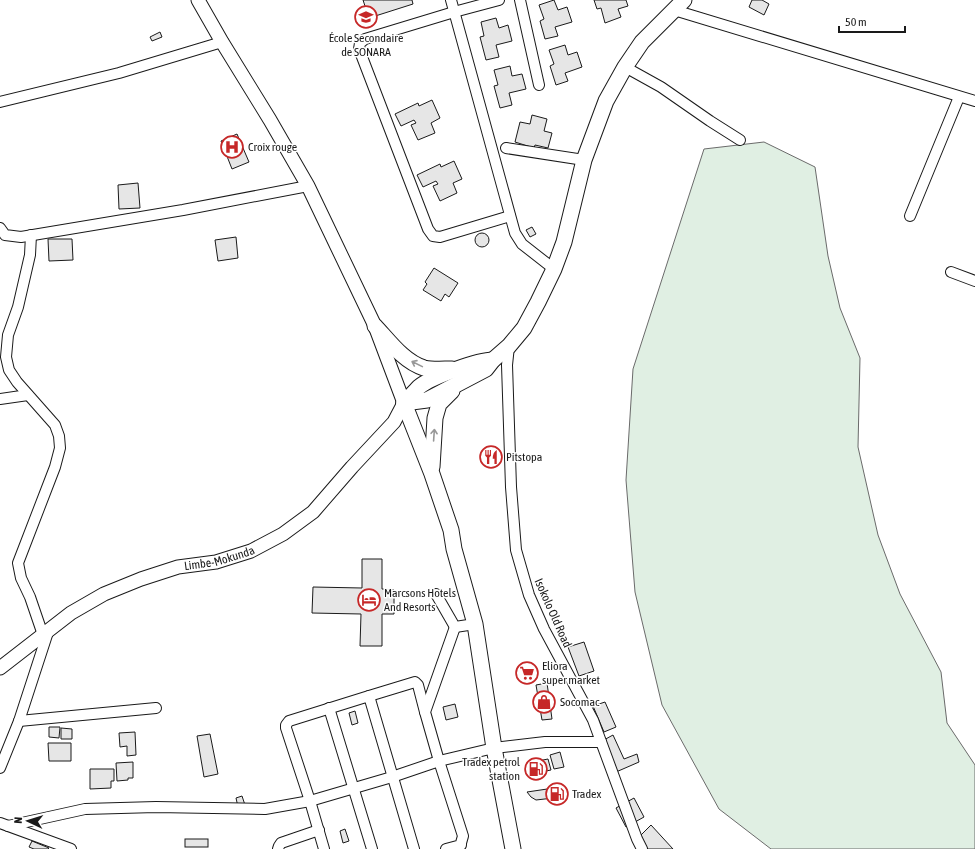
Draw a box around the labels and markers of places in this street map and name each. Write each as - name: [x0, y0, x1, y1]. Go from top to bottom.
- school or university icon: École Secondaire de SONARA: [353, 4, 379, 30]
- place label: École Secondaire de SONARA: [329, 31, 403, 59]
- hospital icon: Croix rouge: [219, 134, 245, 160]
- place label: Croix rouge: [248, 140, 297, 154]
- restaurant icon: Pitstopa: [478, 444, 504, 470]
- place label: Pitstopa: [506, 450, 542, 464]
- place label: Marcsons Hotels And Resorts: [384, 586, 456, 614]
- hotel icon: Marcsons Hotels And Resorts: [356, 587, 382, 613]
- place label: Eliora super market: [542, 659, 601, 687]
- supermarket icon: Eliora super market: [514, 660, 540, 686]
- shop icon: Socomac: [531, 689, 557, 715]
- place label: Socomac: [560, 695, 600, 709]
- place label: Tradex petrol station: [462, 755, 521, 783]
- fuel station icon: Tradex petrol station: [523, 756, 549, 782]
- fuel station icon: Tradex: [544, 781, 570, 807]
- place label: Tradex: [572, 787, 601, 801]

